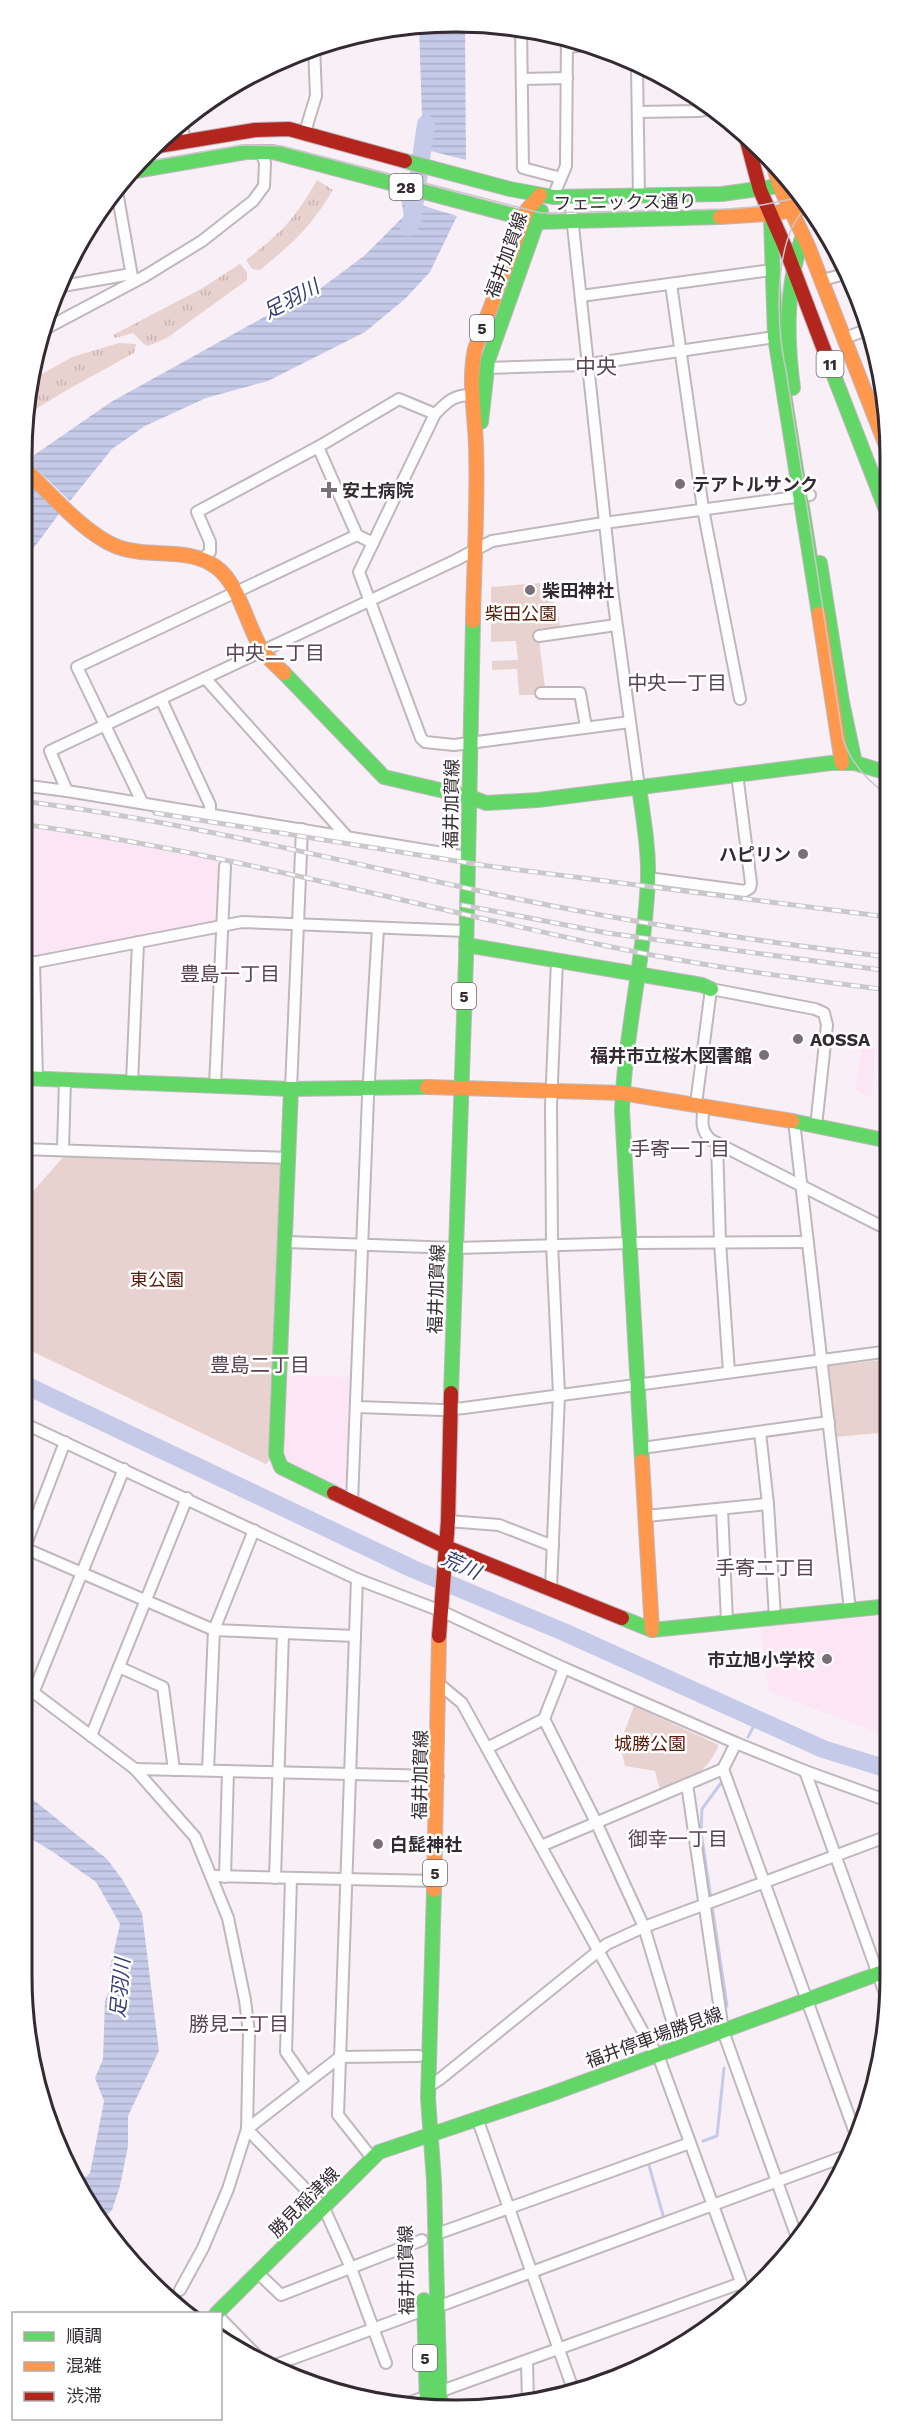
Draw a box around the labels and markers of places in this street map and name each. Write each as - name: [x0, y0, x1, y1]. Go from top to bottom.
- place label: テアトルサンク: [692, 474, 818, 495]
- marker: テアトルサンク: [673, 477, 687, 491]
- place label: 安土病院: [342, 480, 414, 501]
- marker: 安土病院: [320, 481, 338, 499]
- place label: 柴田神社: [542, 580, 614, 601]
- marker: 柴田神社: [523, 583, 537, 597]
- place label: ハピリン: [719, 844, 791, 865]
- marker: ハピリン: [796, 847, 810, 861]
- place label: AOSSA: [810, 1029, 871, 1050]
- marker: AOSSA: [791, 1032, 805, 1046]
- place label: 福井市立桜木図書館: [590, 1045, 752, 1066]
- marker: 福井市立桜木図書館: [757, 1048, 771, 1062]
- place label: 市立旭小学校: [707, 1649, 815, 1670]
- marker: 市立旭小学校: [820, 1652, 834, 1666]
- place label: 白髭神社: [390, 1834, 462, 1855]
- marker: 白髭神社: [371, 1837, 385, 1851]

